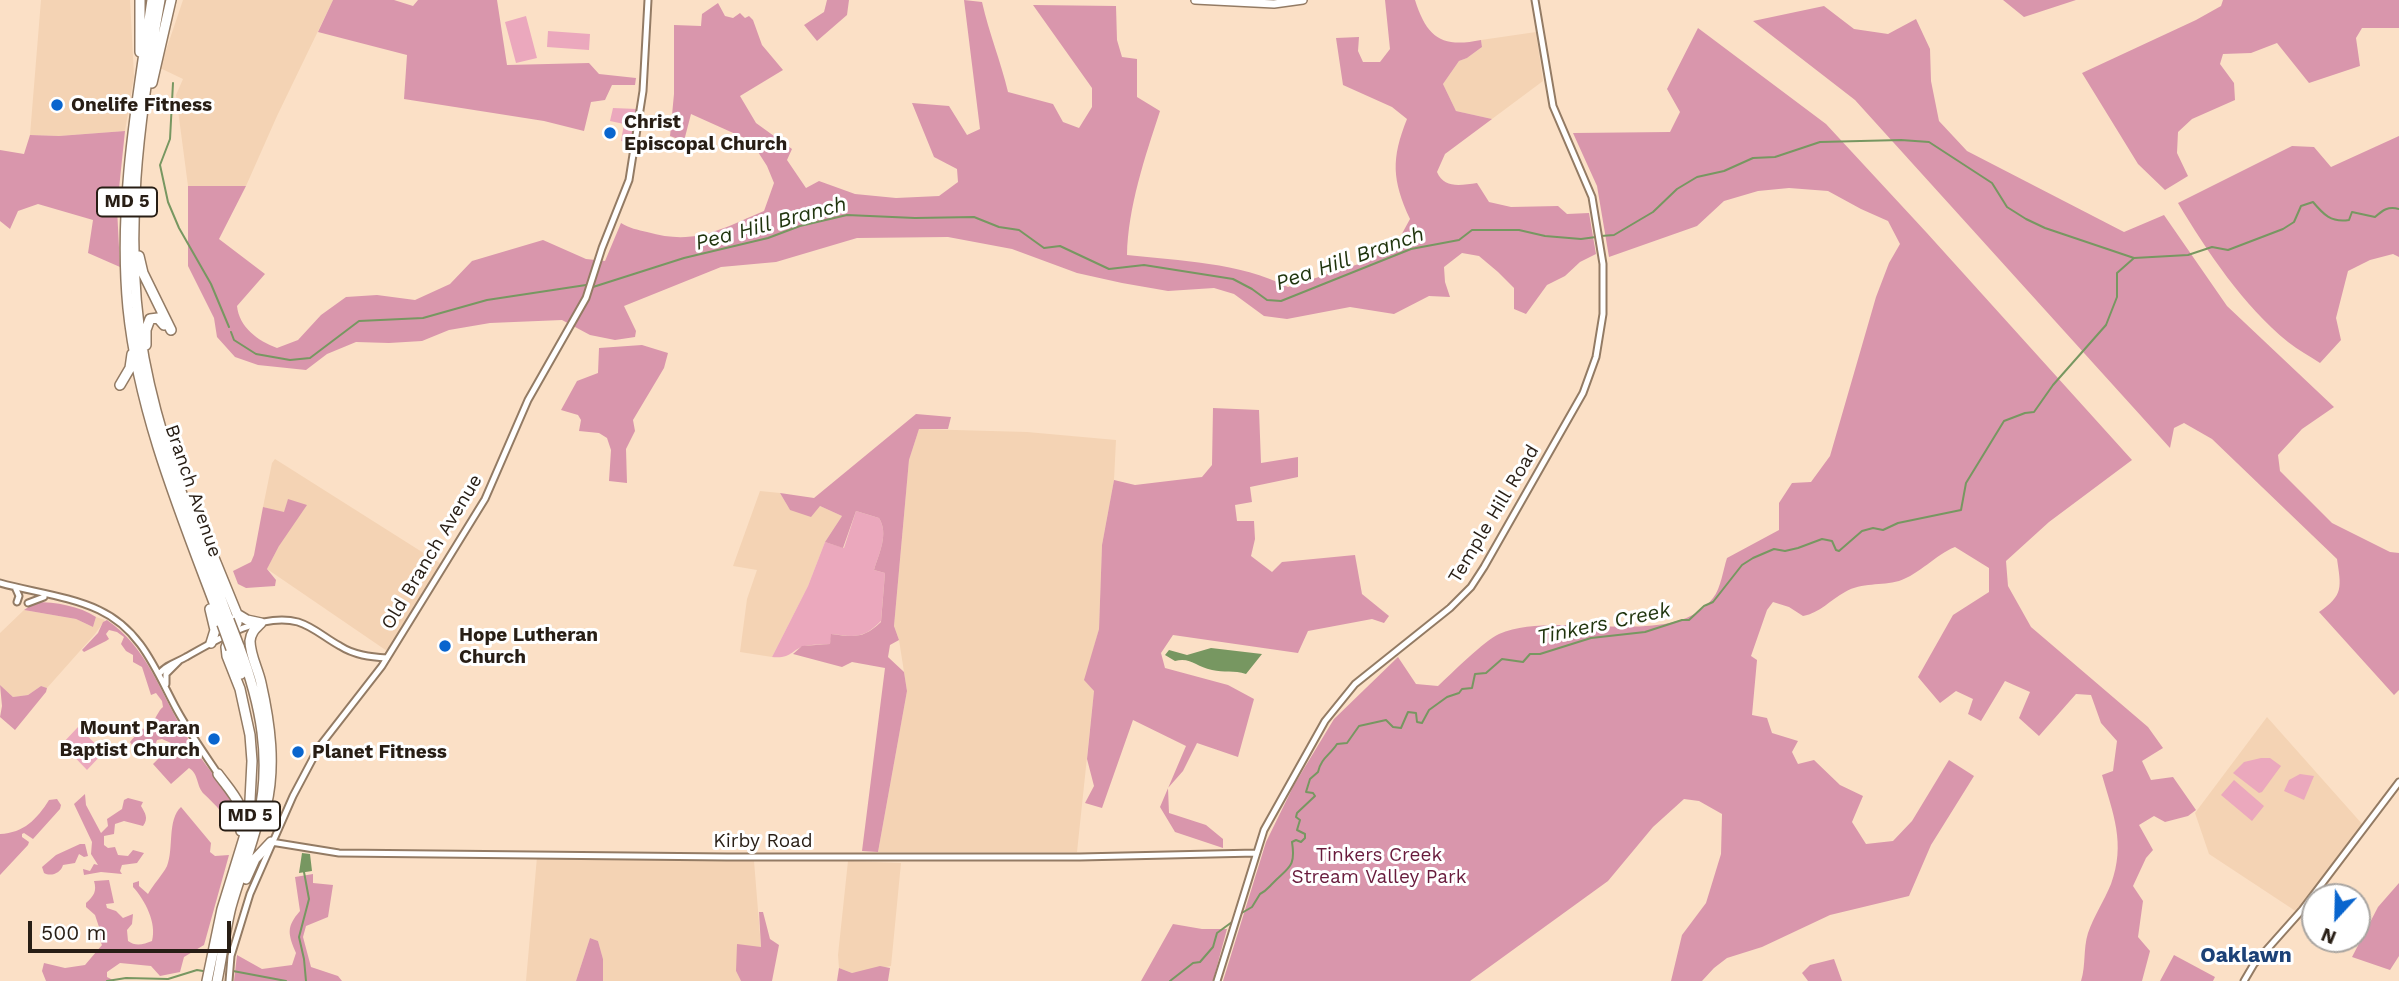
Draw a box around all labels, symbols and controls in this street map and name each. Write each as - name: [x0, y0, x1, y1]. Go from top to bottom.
- place label: Onelife Fitness: [71, 94, 212, 116]
- marker: Onelife Fitness: [49, 97, 65, 113]
- place label: Christ Episcopal Church: [624, 111, 787, 155]
- marker: Christ Episcopal Church: [602, 125, 618, 141]
- road number: MD 5: [97, 188, 157, 216]
- water label: Pea Hill Branch: [693, 192, 849, 256]
- water label: Pea Hill Branch: [1272, 222, 1428, 296]
- street label: Branch Avenue: [160, 422, 226, 560]
- street label: Temple Hill Road: [1444, 441, 1544, 587]
- street label: Old Branch Avenue: [377, 470, 487, 634]
- water label: Tinkers Creek: [1535, 598, 1673, 650]
- place label: Hope Lutheran Church: [459, 624, 598, 668]
- marker: Hope Lutheran Church: [437, 638, 453, 654]
- place label: Mount Paran Baptist Church: [59, 717, 200, 761]
- marker: Mount Paran Baptist Church: [206, 731, 222, 747]
- place label: Planet Fitness: [312, 741, 447, 763]
- marker: Planet Fitness: [290, 744, 306, 760]
- road number: MD 5: [220, 802, 280, 830]
- street label: Kirby Road: [713, 830, 813, 852]
- park label: Tinkers Creek Stream Valley Park: [1291, 844, 1467, 888]
- north arrow: [2301, 883, 2371, 953]
- scale bar: [32, 908, 234, 952]
- text: 500 m: [41, 920, 107, 945]
- text: N: [2318, 923, 2340, 949]
- district label: Oaklawn: [2200, 943, 2292, 969]

